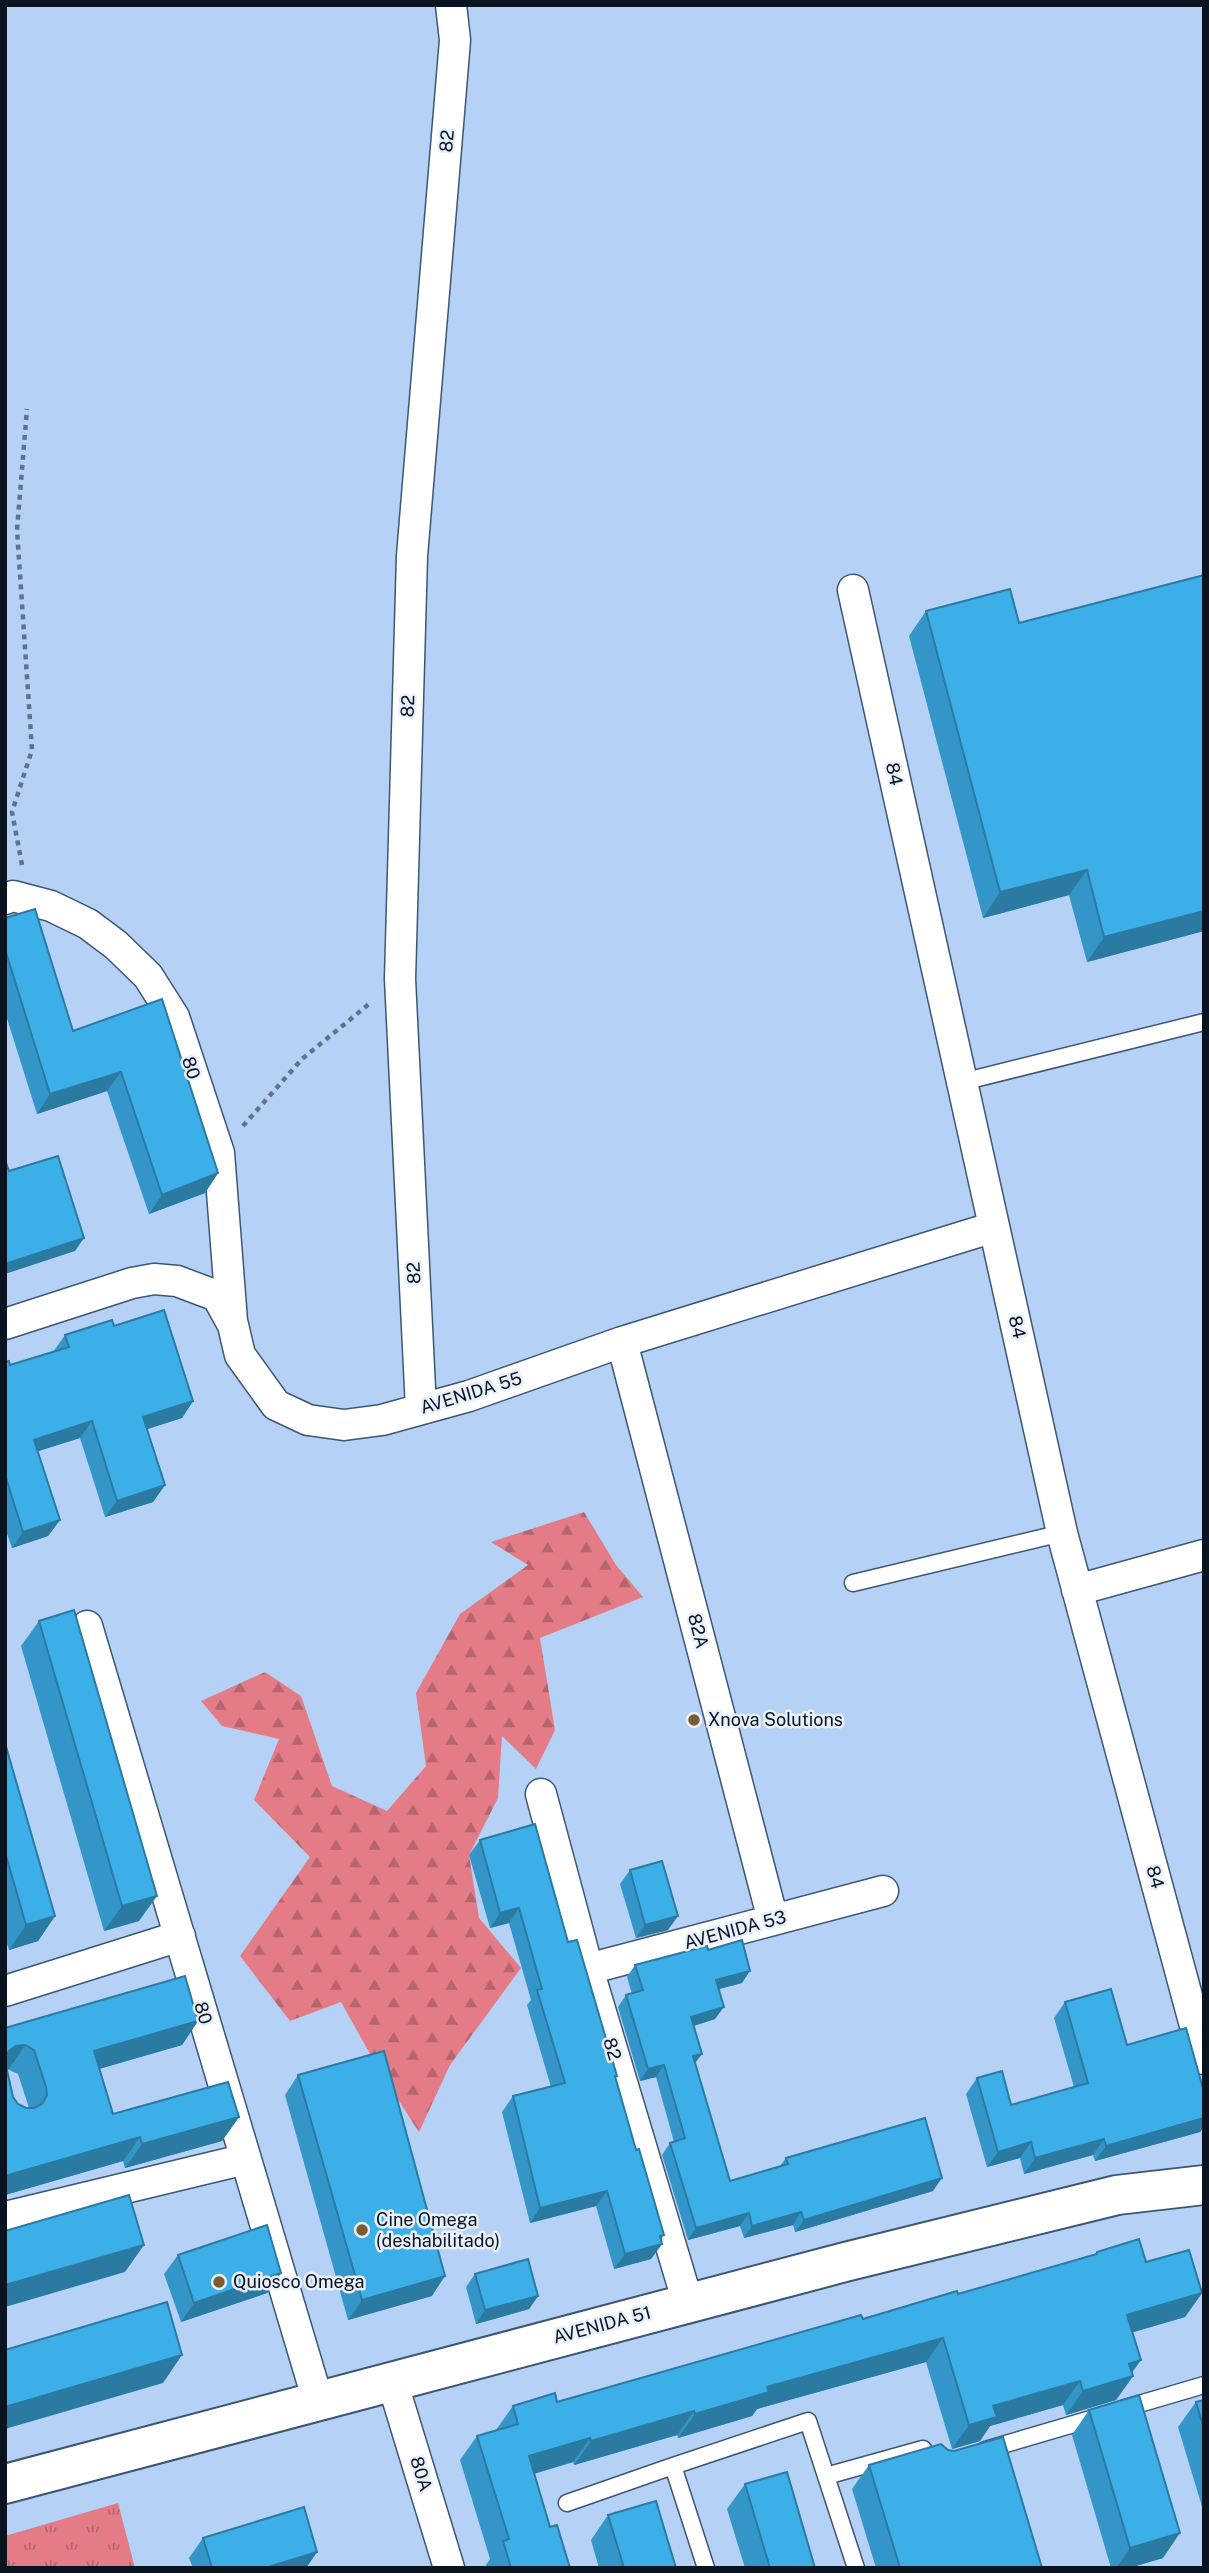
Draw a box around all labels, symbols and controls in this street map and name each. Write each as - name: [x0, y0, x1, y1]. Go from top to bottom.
- street label: 82: [435, 129, 458, 153]
- street label: 82: [397, 694, 418, 718]
- street label: 84: [882, 760, 907, 787]
- street label: 80: [178, 1054, 205, 1082]
- street label: 82: [402, 1261, 425, 1285]
- street label: 84: [1005, 1313, 1030, 1340]
- street label: AVENIDA 55: [418, 1367, 524, 1418]
- street label: 82A: [684, 1611, 713, 1651]
- place label: Xnova Solutions: [708, 1709, 843, 1730]
- marker: Xnova Solutions: [686, 1712, 702, 1728]
- street label: 84: [1142, 1863, 1169, 1891]
- street label: AVENIDA 53: [682, 1906, 788, 1953]
- street label: 80: [190, 1999, 217, 2027]
- street label: 82: [599, 2035, 626, 2063]
- place label: Cine Omega (deshabilitado): [376, 2209, 500, 2251]
- marker: Cine Omega (deshabilitado): [354, 2222, 370, 2238]
- place label: Quiosco Omega: [233, 2271, 365, 2292]
- marker: Quiosco Omega: [211, 2274, 227, 2290]
- street label: AVENIDA 51: [550, 2301, 653, 2348]
- street label: 80A: [406, 2454, 437, 2494]

